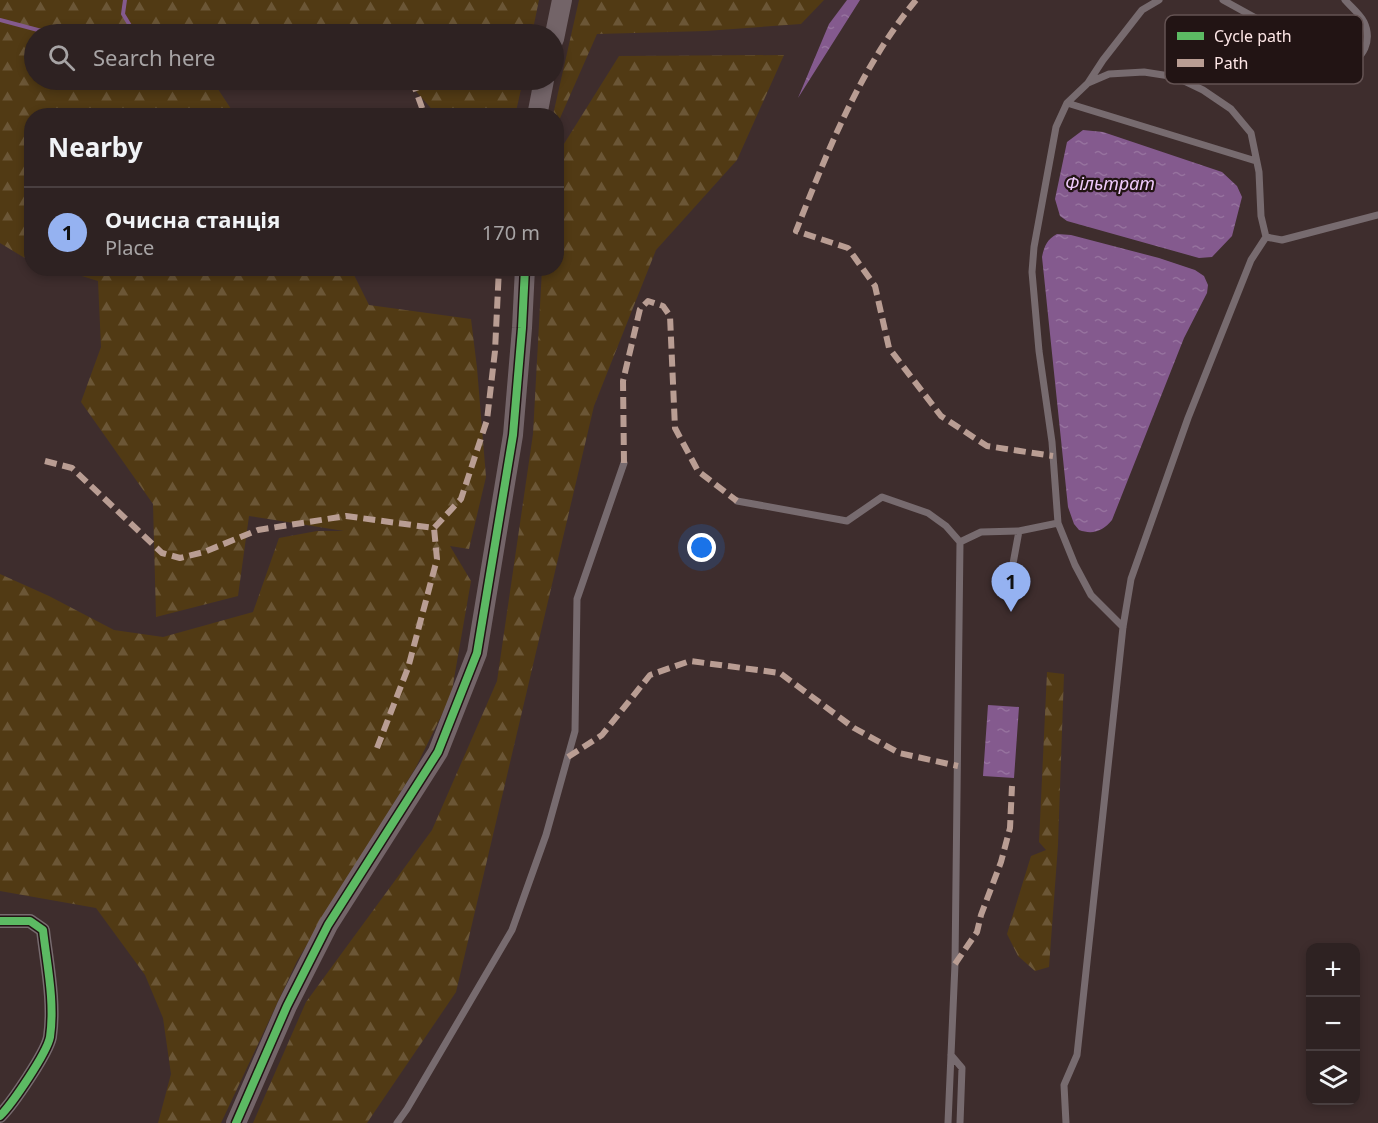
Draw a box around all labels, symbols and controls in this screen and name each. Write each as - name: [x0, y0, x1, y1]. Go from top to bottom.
- legend: [1165, 15, 1363, 84]
- search box: [24, 24, 564, 90]
- text: Cycle path: [1214, 25, 1292, 47]
- icon: search: [45, 41, 78, 74]
- text: Search here: [93, 42, 215, 72]
- text: Path: [1214, 52, 1248, 74]
- text: Nearby: [48, 129, 143, 165]
- water label: Фільтрат: [1065, 171, 1155, 195]
- text: Очисна станція: [105, 204, 280, 234]
- text: 1: [62, 219, 73, 246]
- text: 170 m: [482, 219, 540, 246]
- text: Place: [105, 234, 154, 261]
- your location: [687, 533, 716, 562]
- pin: 1: [992, 562, 1030, 612]
- map controls: [1306, 943, 1360, 1105]
- button: +: [1306, 943, 1360, 997]
- button: −: [1306, 997, 1360, 1051]
- button: layers: [1306, 1051, 1360, 1105]

